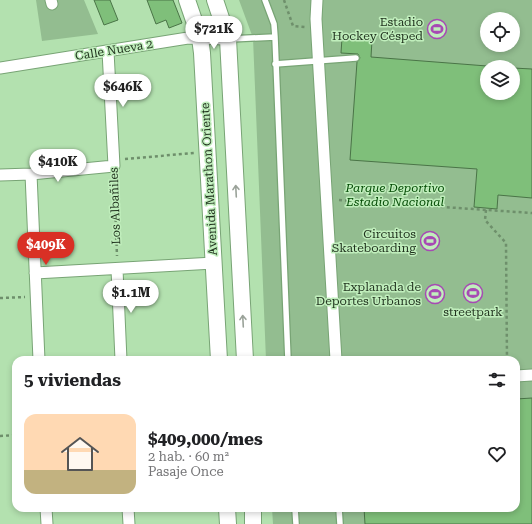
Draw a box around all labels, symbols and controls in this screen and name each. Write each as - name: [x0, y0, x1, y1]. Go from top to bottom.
- map controls: [480, 12, 520, 100]
- button: locate: [480, 12, 520, 52]
- place label: Estadio Hockey Césped: [332, 15, 423, 43]
- pin: $721K: [186, 16, 242, 50]
- sports icon: Estadio Hockey Césped: [426, 18, 448, 40]
- text: $721K: [194, 21, 234, 36]
- street label: Calle Nueva 2: [74, 37, 154, 63]
- button: layers: [480, 60, 520, 100]
- pin: $646K: [95, 74, 151, 108]
- text: $646K: [103, 79, 143, 94]
- street label: Avenida Marathon Oriente: [198, 102, 220, 256]
- pin: $410K: [30, 149, 86, 183]
- text: $410K: [38, 154, 78, 169]
- street label: Los Albañiles: [107, 167, 123, 245]
- park label: Parque Deportivo Estadio Nacional: [345, 181, 444, 209]
- one-way arrow: [232, 185, 240, 198]
- place label: Circuitos Skateboarding: [332, 227, 416, 255]
- sports icon: Circuitos Skateboarding: [419, 230, 441, 252]
- pin: $409K: [18, 232, 74, 266]
- text: $409K: [26, 237, 66, 252]
- pin: $1.1M: [103, 280, 159, 314]
- place label: Explanada de Deportes Urbanos: [316, 280, 421, 308]
- sports icon: streetpark: [462, 282, 484, 304]
- sports icon: Explanada de Deportes Urbanos: [424, 283, 446, 305]
- text: $1.1M: [112, 285, 150, 300]
- place label: streetpark: [443, 305, 503, 319]
- one-way arrow: [239, 315, 247, 328]
- icon: filters: [486, 369, 508, 391]
- text: 5 viviendas: [24, 370, 121, 390]
- text: $409,000/mes: [148, 429, 263, 449]
- icon: home: [56, 430, 104, 478]
- icon: heart: [486, 443, 508, 465]
- text: 2 hab. · 60 m²: [148, 449, 229, 464]
- text: Pasaje Once: [148, 464, 224, 479]

